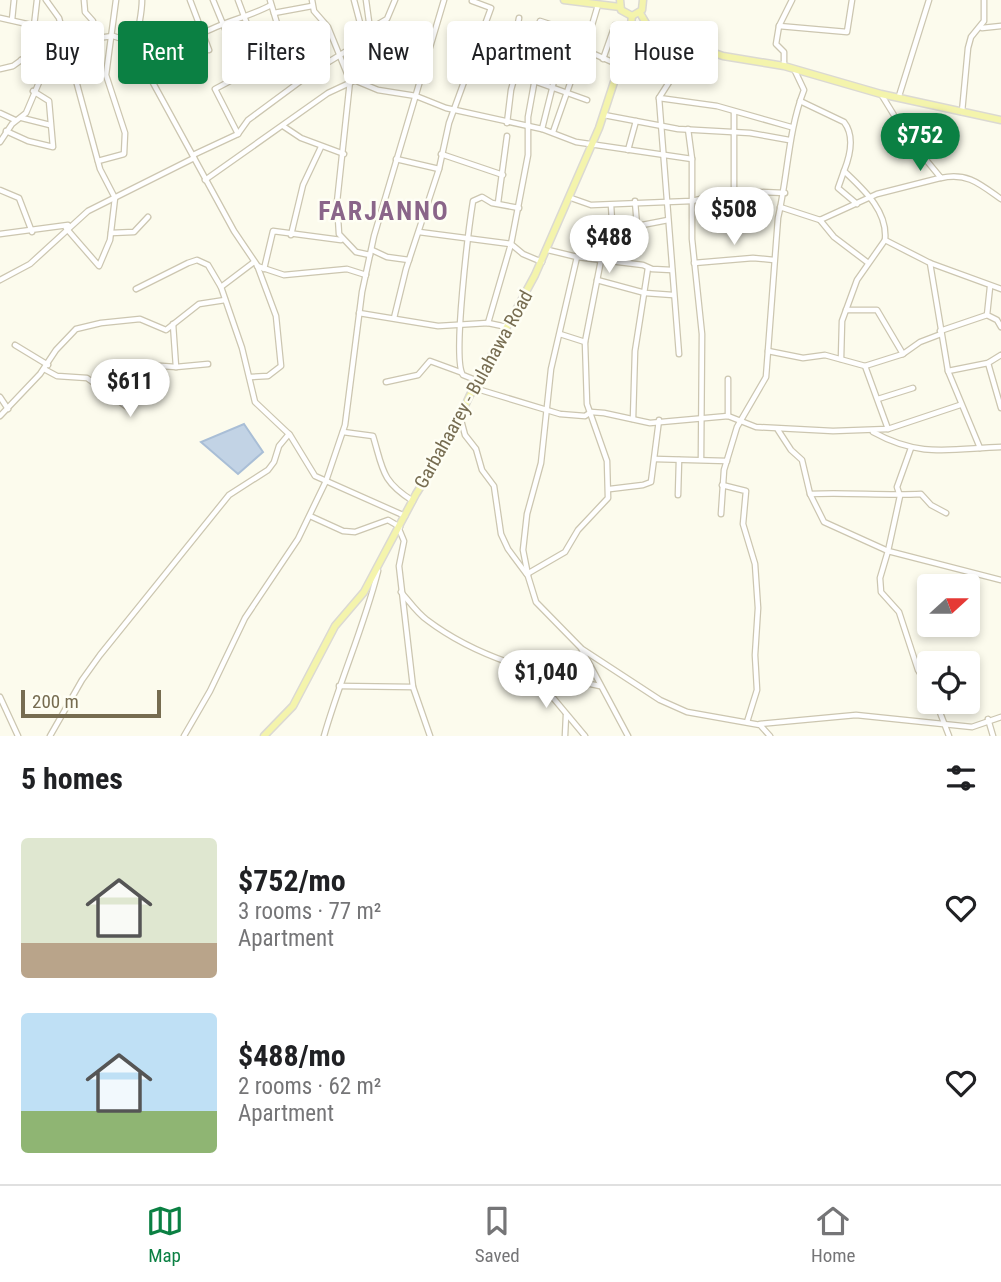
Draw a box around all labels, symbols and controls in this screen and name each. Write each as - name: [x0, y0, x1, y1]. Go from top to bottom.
- chip: Buy: [21, 21, 104, 84]
- chip: Rent: [118, 21, 208, 84]
- chip: Filters: [222, 21, 330, 84]
- chip: New: [344, 21, 433, 84]
- chip: Apartment: [447, 21, 596, 84]
- chip: House: [610, 21, 718, 84]
- pin: $752: [879, 114, 961, 173]
- text: $752: [897, 122, 943, 149]
- pin: $508: [693, 188, 775, 247]
- district label: FARJANNO: [318, 196, 450, 226]
- text: $508: [711, 196, 757, 223]
- pin: $488: [568, 216, 650, 275]
- text: $488: [586, 224, 632, 251]
- street label: Garbahaarey - Bulahawa Road: [409, 286, 538, 492]
- pin: $611: [89, 360, 171, 419]
- text: $611: [107, 368, 153, 395]
- north arrow: [917, 574, 980, 637]
- map controls: [917, 574, 980, 714]
- pin: $1,040: [489, 650, 603, 710]
- button: locate: [917, 651, 980, 714]
- text: $1,040: [514, 659, 578, 686]
- scale bar: [21, 687, 161, 719]
- text: 200 m: [32, 690, 79, 713]
- icon: filters: [942, 759, 980, 797]
- text: 5 homes: [21, 761, 123, 796]
- text: $752/mo: [238, 863, 346, 898]
- icon: home: [77, 866, 161, 950]
- icon: heart: [942, 889, 980, 927]
- text: 3 rooms · 77 m²: [238, 898, 381, 925]
- text: Apartment: [238, 925, 334, 952]
- text: $488/mo: [238, 1038, 346, 1073]
- icon: home: [77, 1041, 161, 1125]
- icon: heart: [942, 1064, 980, 1102]
- text: 2 rooms · 62 m²: [238, 1073, 381, 1100]
- text: Apartment: [238, 1100, 334, 1127]
- tab: Map: [146, 1202, 184, 1267]
- tab: Saved: [475, 1202, 520, 1267]
- tab: Home: [811, 1202, 855, 1267]

